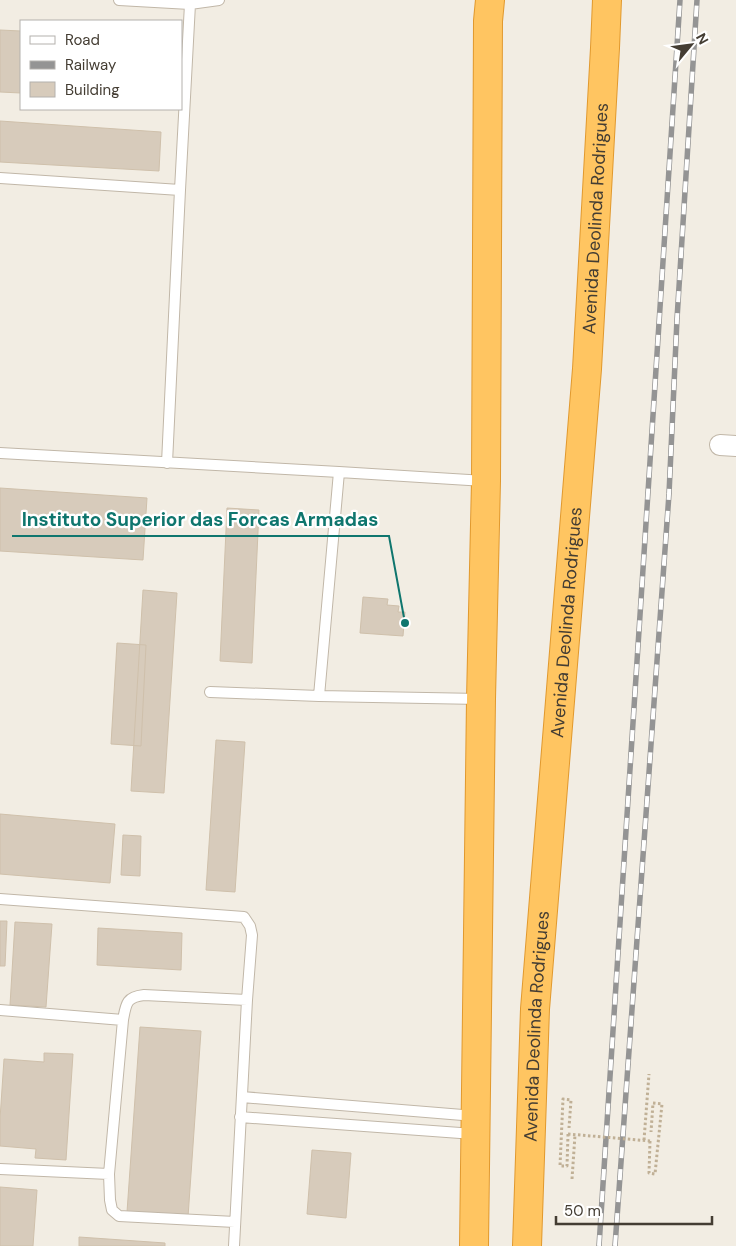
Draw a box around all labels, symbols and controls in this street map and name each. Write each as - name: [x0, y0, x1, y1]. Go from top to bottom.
- legend: [20, 20, 182, 110]
- north arrow: [666, 20, 716, 70]
- text: Road: [65, 30, 100, 50]
- text: N: [692, 30, 713, 48]
- text: Railway: [65, 55, 117, 75]
- text: Building: [65, 80, 120, 100]
- street label: Avenida Deolinda Rodrigues: [577, 102, 614, 335]
- callout: Instituto Superior das Forcas Armadas: [12, 502, 389, 536]
- street label: Avenida Deolinda Rodrigues: [545, 506, 588, 739]
- text: Instituto Superior das Forcas Armadas: [22, 507, 378, 532]
- street label: Avenida Deolinda Rodrigues: [519, 910, 555, 1142]
- scale bar: [556, 1194, 712, 1226]
- text: 50 m: [564, 1201, 601, 1221]

